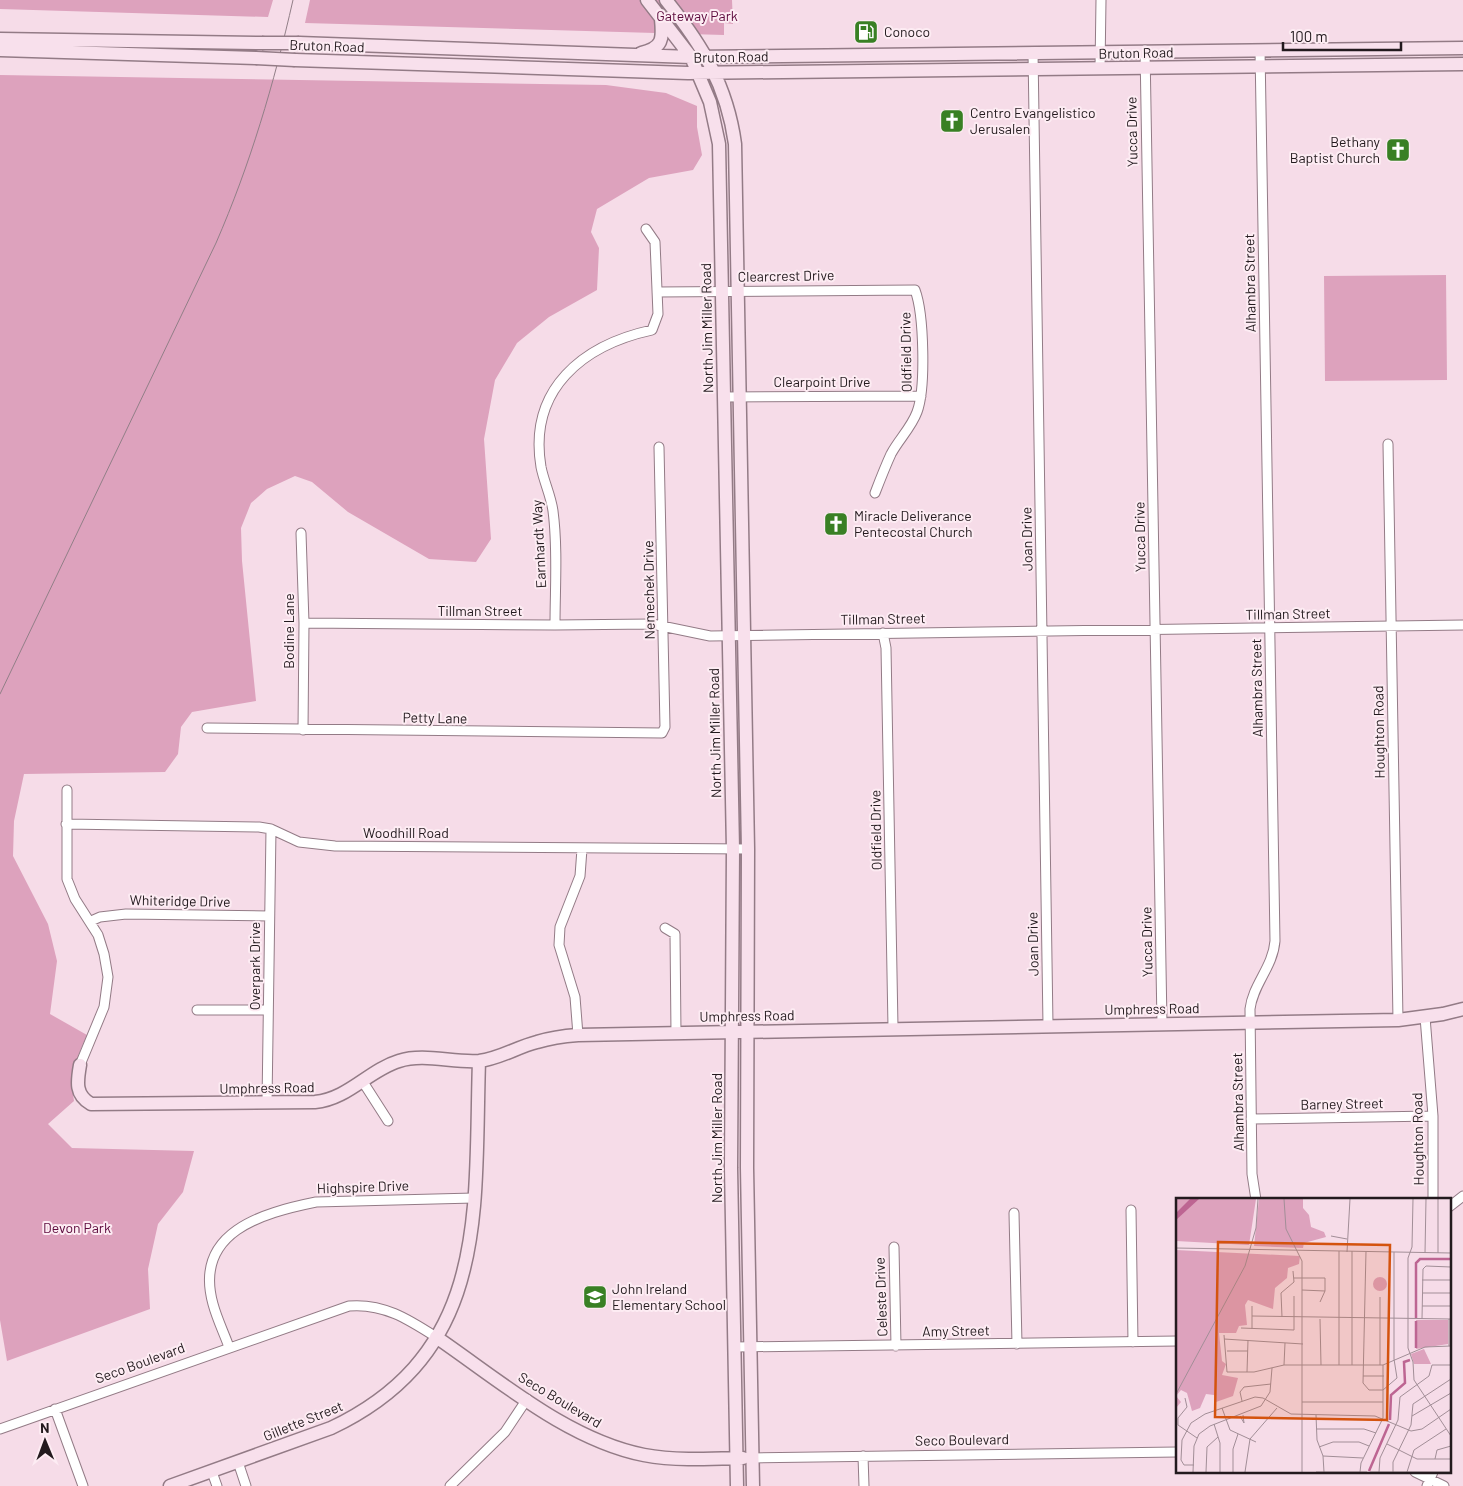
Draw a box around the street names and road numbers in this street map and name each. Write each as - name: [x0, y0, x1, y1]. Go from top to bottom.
- street label: Bruton Road: [289, 36, 365, 55]
- street label: Bruton Road: [1098, 43, 1174, 62]
- street label: Bruton Road: [693, 47, 769, 66]
- street label: Yucca Drive: [1122, 97, 1141, 168]
- street label: Alhambra Street: [1240, 233, 1259, 333]
- street label: North Jim Miller Road: [697, 263, 716, 393]
- street label: Clearcrest Drive: [737, 266, 835, 285]
- street label: Oldfield Drive: [896, 312, 915, 392]
- street label: Clearpoint Drive: [774, 373, 870, 390]
- street label: Earnhardt Way: [528, 499, 549, 589]
- street label: Yucca Drive: [1130, 502, 1149, 573]
- street label: Joan Drive: [1017, 507, 1036, 571]
- street label: Nemechek Drive: [639, 540, 658, 640]
- street label: Bodine Lane: [280, 593, 297, 669]
- street label: Tillman Street: [437, 602, 523, 619]
- street label: Tillman Street: [1245, 604, 1331, 623]
- street label: Tillman Street: [840, 609, 926, 628]
- street label: Alhambra Street: [1247, 638, 1266, 738]
- street label: North Jim Miller Road: [705, 668, 724, 798]
- street label: Houghton Road: [1369, 685, 1388, 779]
- street label: Petty Lane: [402, 708, 468, 727]
- street label: Oldfield Drive: [866, 790, 885, 870]
- street label: Woodhill Road: [363, 824, 449, 841]
- street label: Whiteridge Drive: [129, 891, 231, 910]
- street label: Yucca Drive: [1137, 907, 1156, 978]
- street label: Joan Drive: [1023, 912, 1042, 976]
- street label: Overpark Drive: [246, 922, 263, 1010]
- street label: Umphress Road: [1104, 999, 1200, 1018]
- street label: Umphress Road: [699, 1006, 795, 1025]
- street label: Alhambra Street: [1228, 1052, 1247, 1152]
- street label: North Jim Miller Road: [708, 1073, 725, 1203]
- street label: Umphress Road: [219, 1078, 315, 1097]
- street label: Houghton Road: [1408, 1092, 1427, 1186]
- street label: Barney Street: [1300, 1094, 1384, 1113]
- street label: Highspire Drive: [317, 1176, 409, 1197]
- street label: Celeste Drive: [871, 1257, 890, 1337]
- street label: Amy Street: [922, 1321, 990, 1340]
- street label: Seco Boulevard: [93, 1338, 187, 1387]
- street label: Seco Boulevard: [516, 1368, 605, 1431]
- street label: Gillette Street: [260, 1397, 345, 1444]
- street label: Seco Boulevard: [915, 1430, 1009, 1449]

